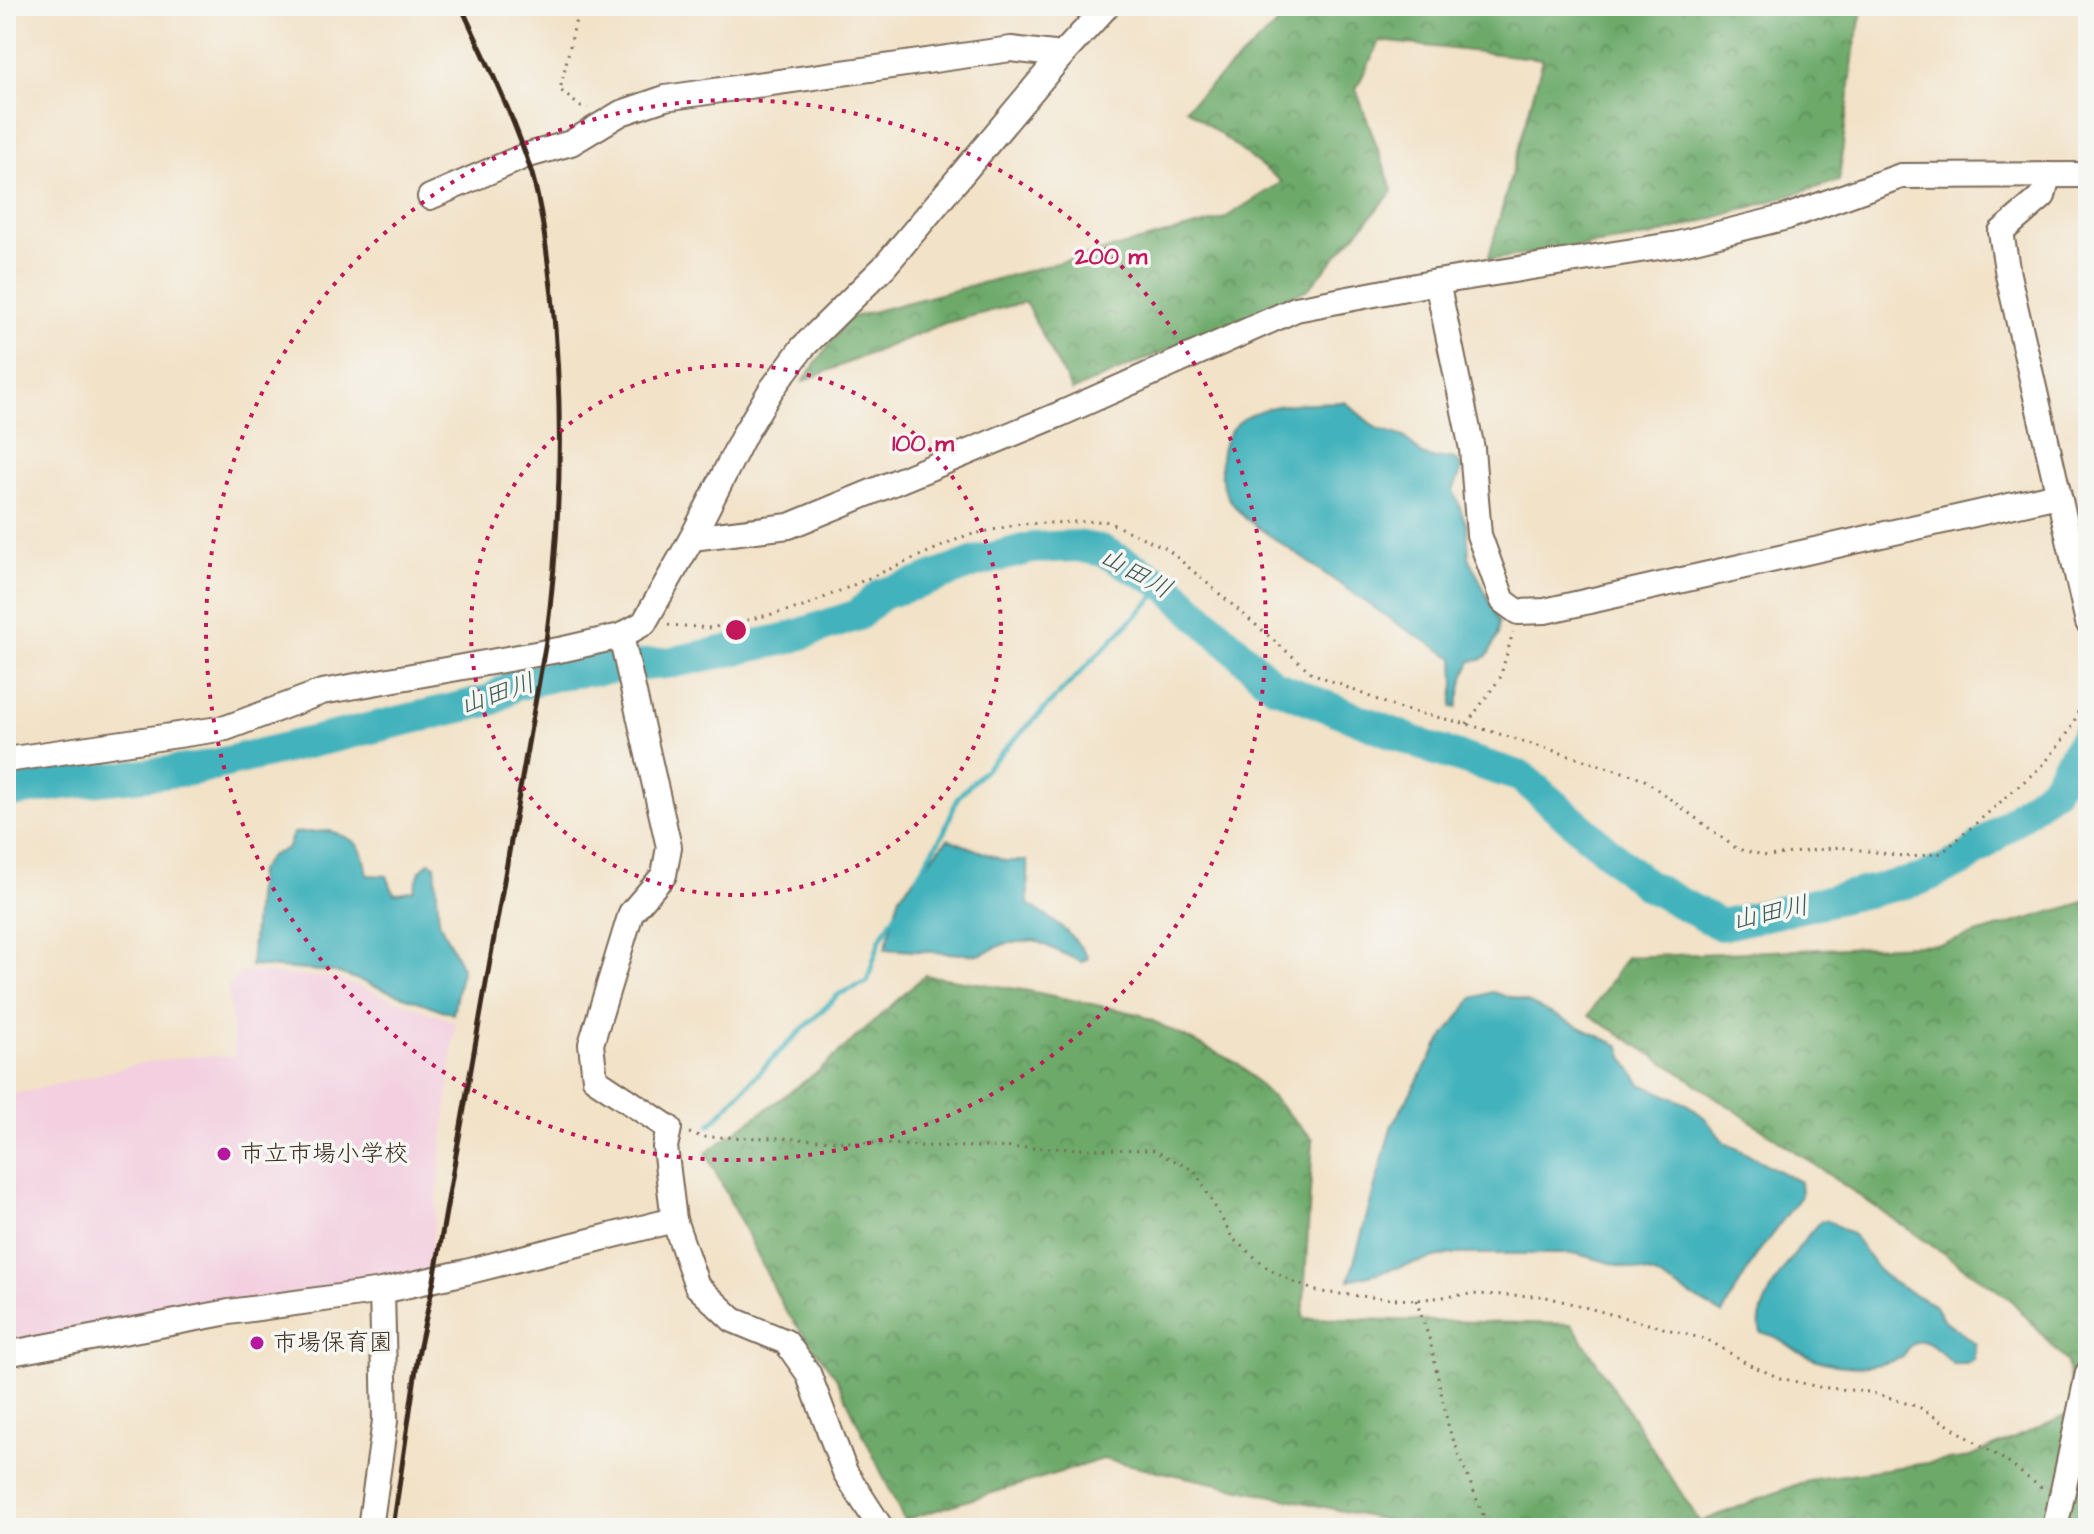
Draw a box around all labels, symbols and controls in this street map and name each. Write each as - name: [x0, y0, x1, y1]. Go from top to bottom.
- text: 200 m: [1074, 240, 1147, 274]
- text: 100 m: [892, 427, 954, 461]
- water label: 山田川: [1093, 538, 1179, 608]
- centre of rings: [722, 616, 750, 644]
- water label: 山田川: [454, 665, 540, 723]
- water label: 山田川: [1728, 887, 1812, 939]
- place label: 市立市場小学校: [240, 1137, 408, 1171]
- marker: 市立市場小学校: [215, 1145, 233, 1163]
- place label: 市場保育園: [273, 1326, 393, 1360]
- marker: 市場保育園: [248, 1334, 266, 1352]

